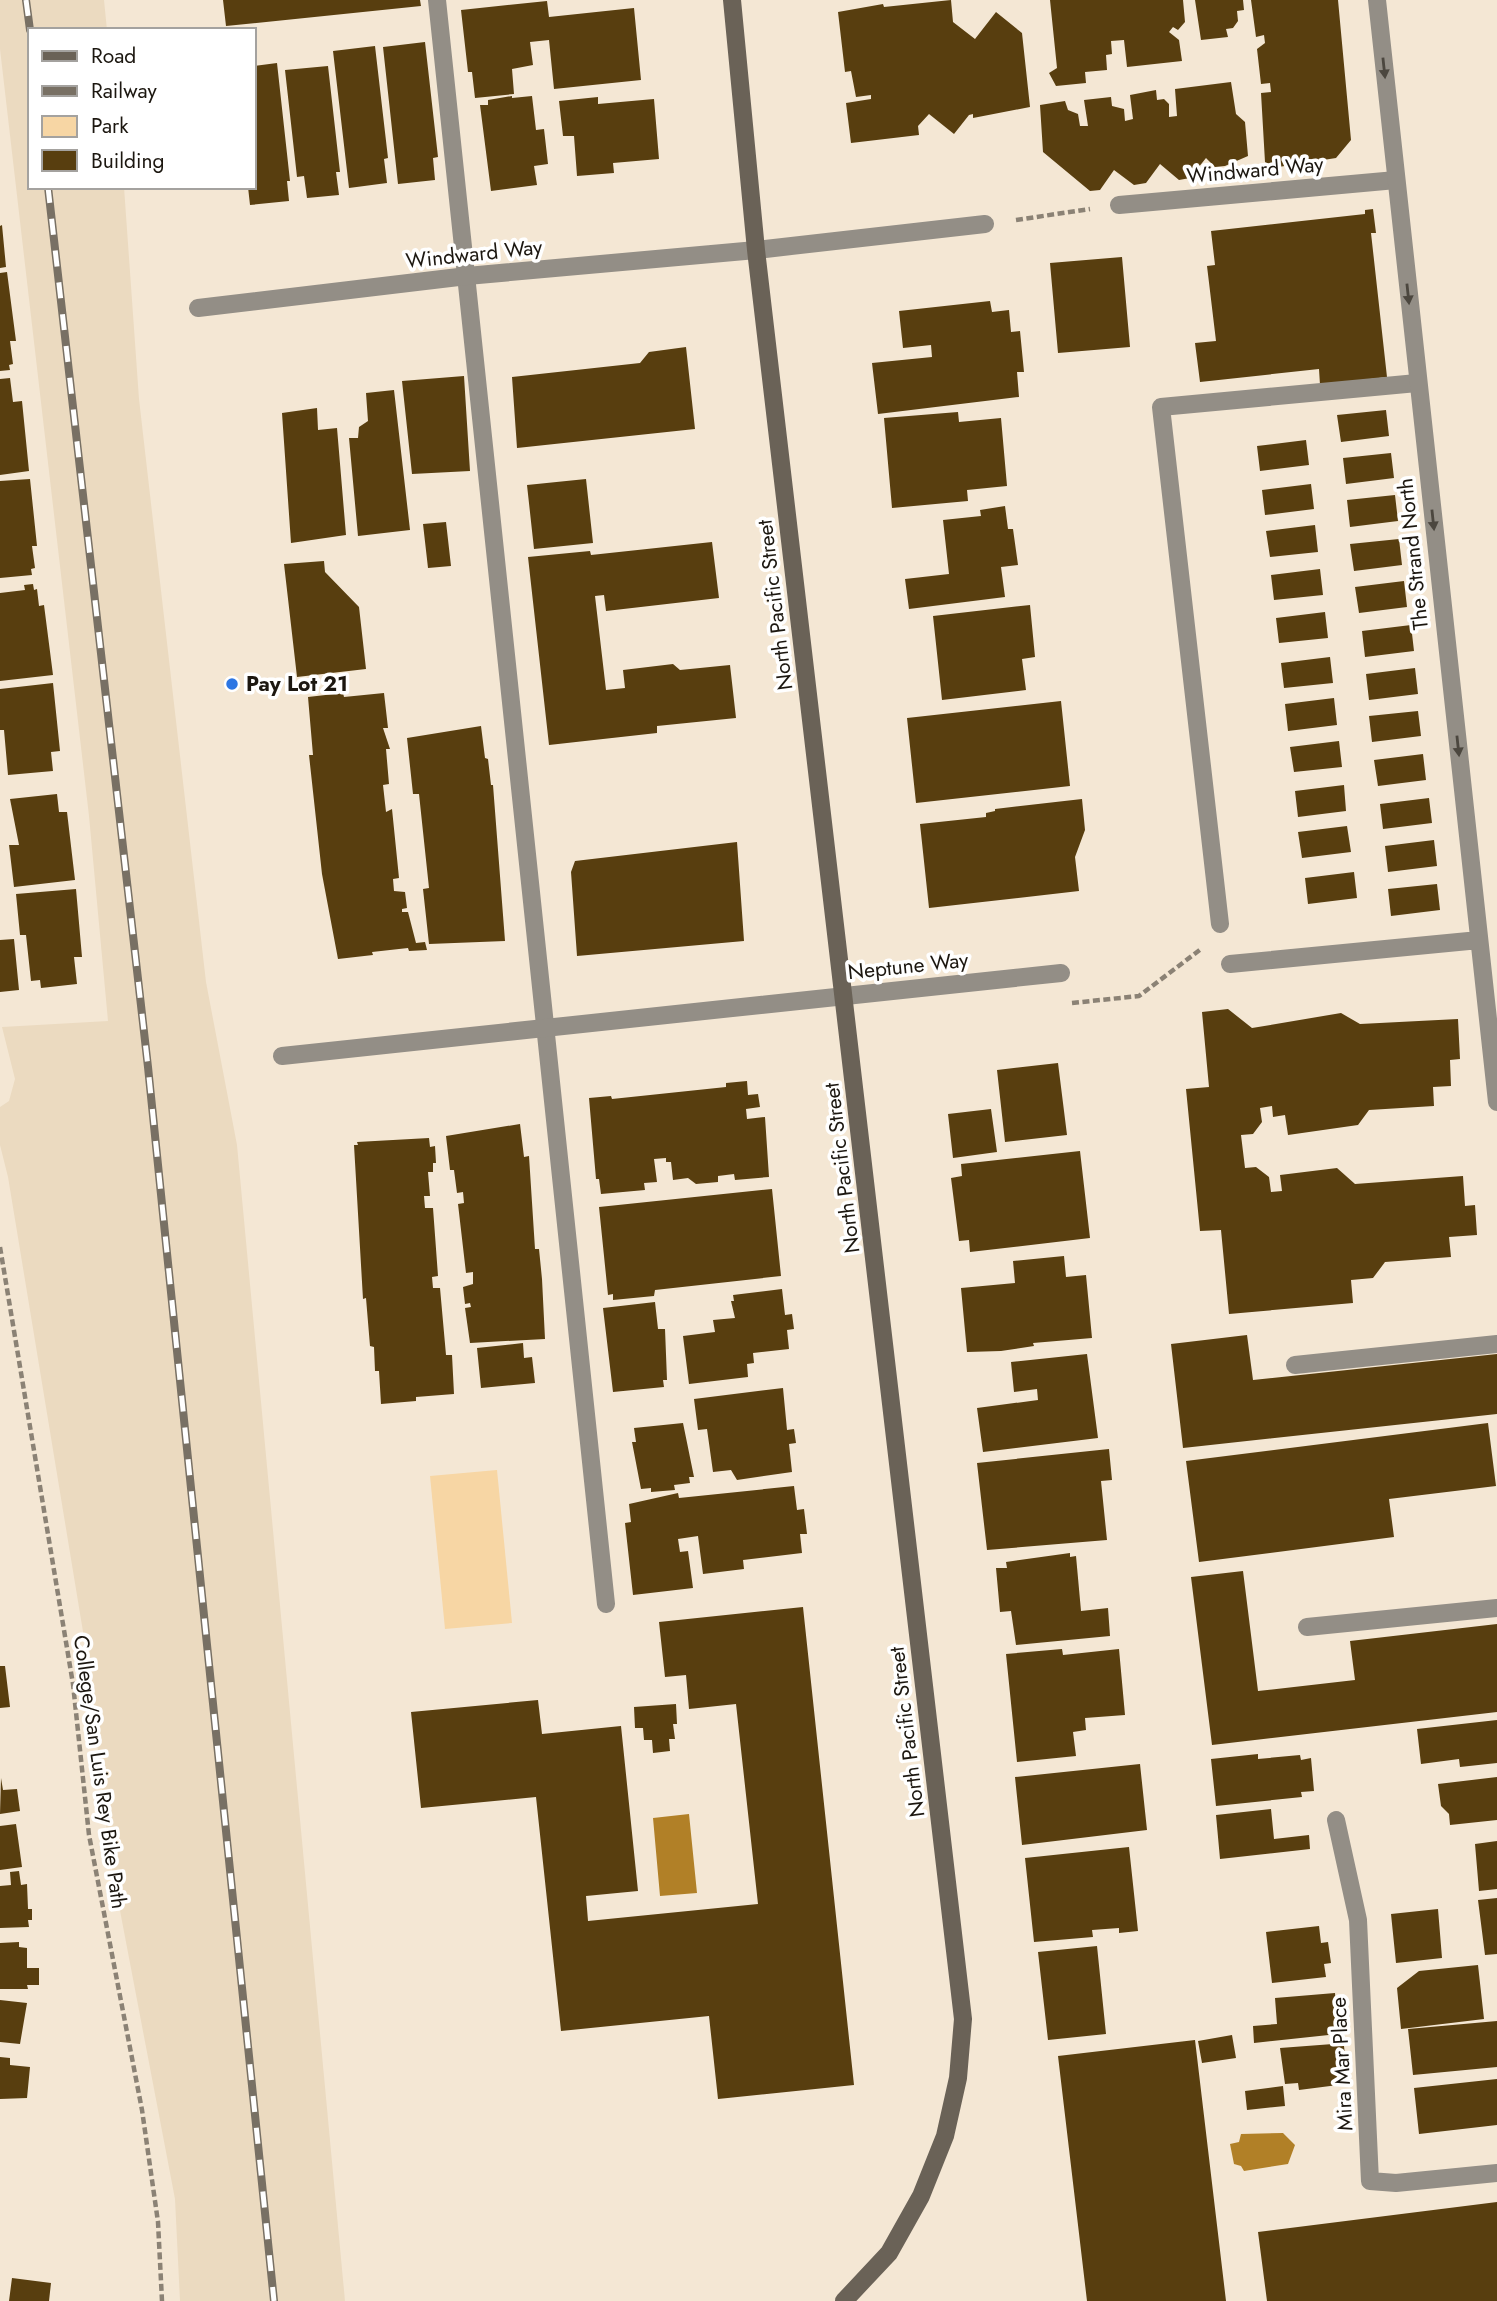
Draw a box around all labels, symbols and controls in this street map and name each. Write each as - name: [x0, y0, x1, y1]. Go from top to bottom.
- legend: [28, 28, 256, 189]
- text: Road: [91, 41, 136, 71]
- one-way arrow: [1379, 57, 1390, 79]
- text: Railway: [91, 76, 157, 106]
- text: Park: [91, 111, 129, 141]
- text: Building: [91, 146, 164, 176]
- street label: Windward Way: [1185, 149, 1325, 191]
- street label: Windward Way: [404, 232, 544, 276]
- one-way arrow: [1403, 283, 1414, 305]
- street label: The Strand North: [1390, 477, 1436, 631]
- one-way arrow: [1427, 509, 1438, 531]
- street label: North Pacific Street: [750, 518, 800, 692]
- place label: Pay Lot 21: [246, 669, 348, 699]
- marker: Pay Lot 21: [224, 676, 240, 692]
- one-way arrow: [1452, 736, 1463, 758]
- street label: Neptune Way: [846, 945, 971, 987]
- street label: North Pacific Street: [817, 1081, 867, 1255]
- street label: College/San Luis Rey Bike Path: [66, 1633, 134, 1911]
- street label: North Pacific Street: [882, 1645, 932, 1819]
- street label: Mira Mar Place: [1324, 1996, 1360, 2132]

